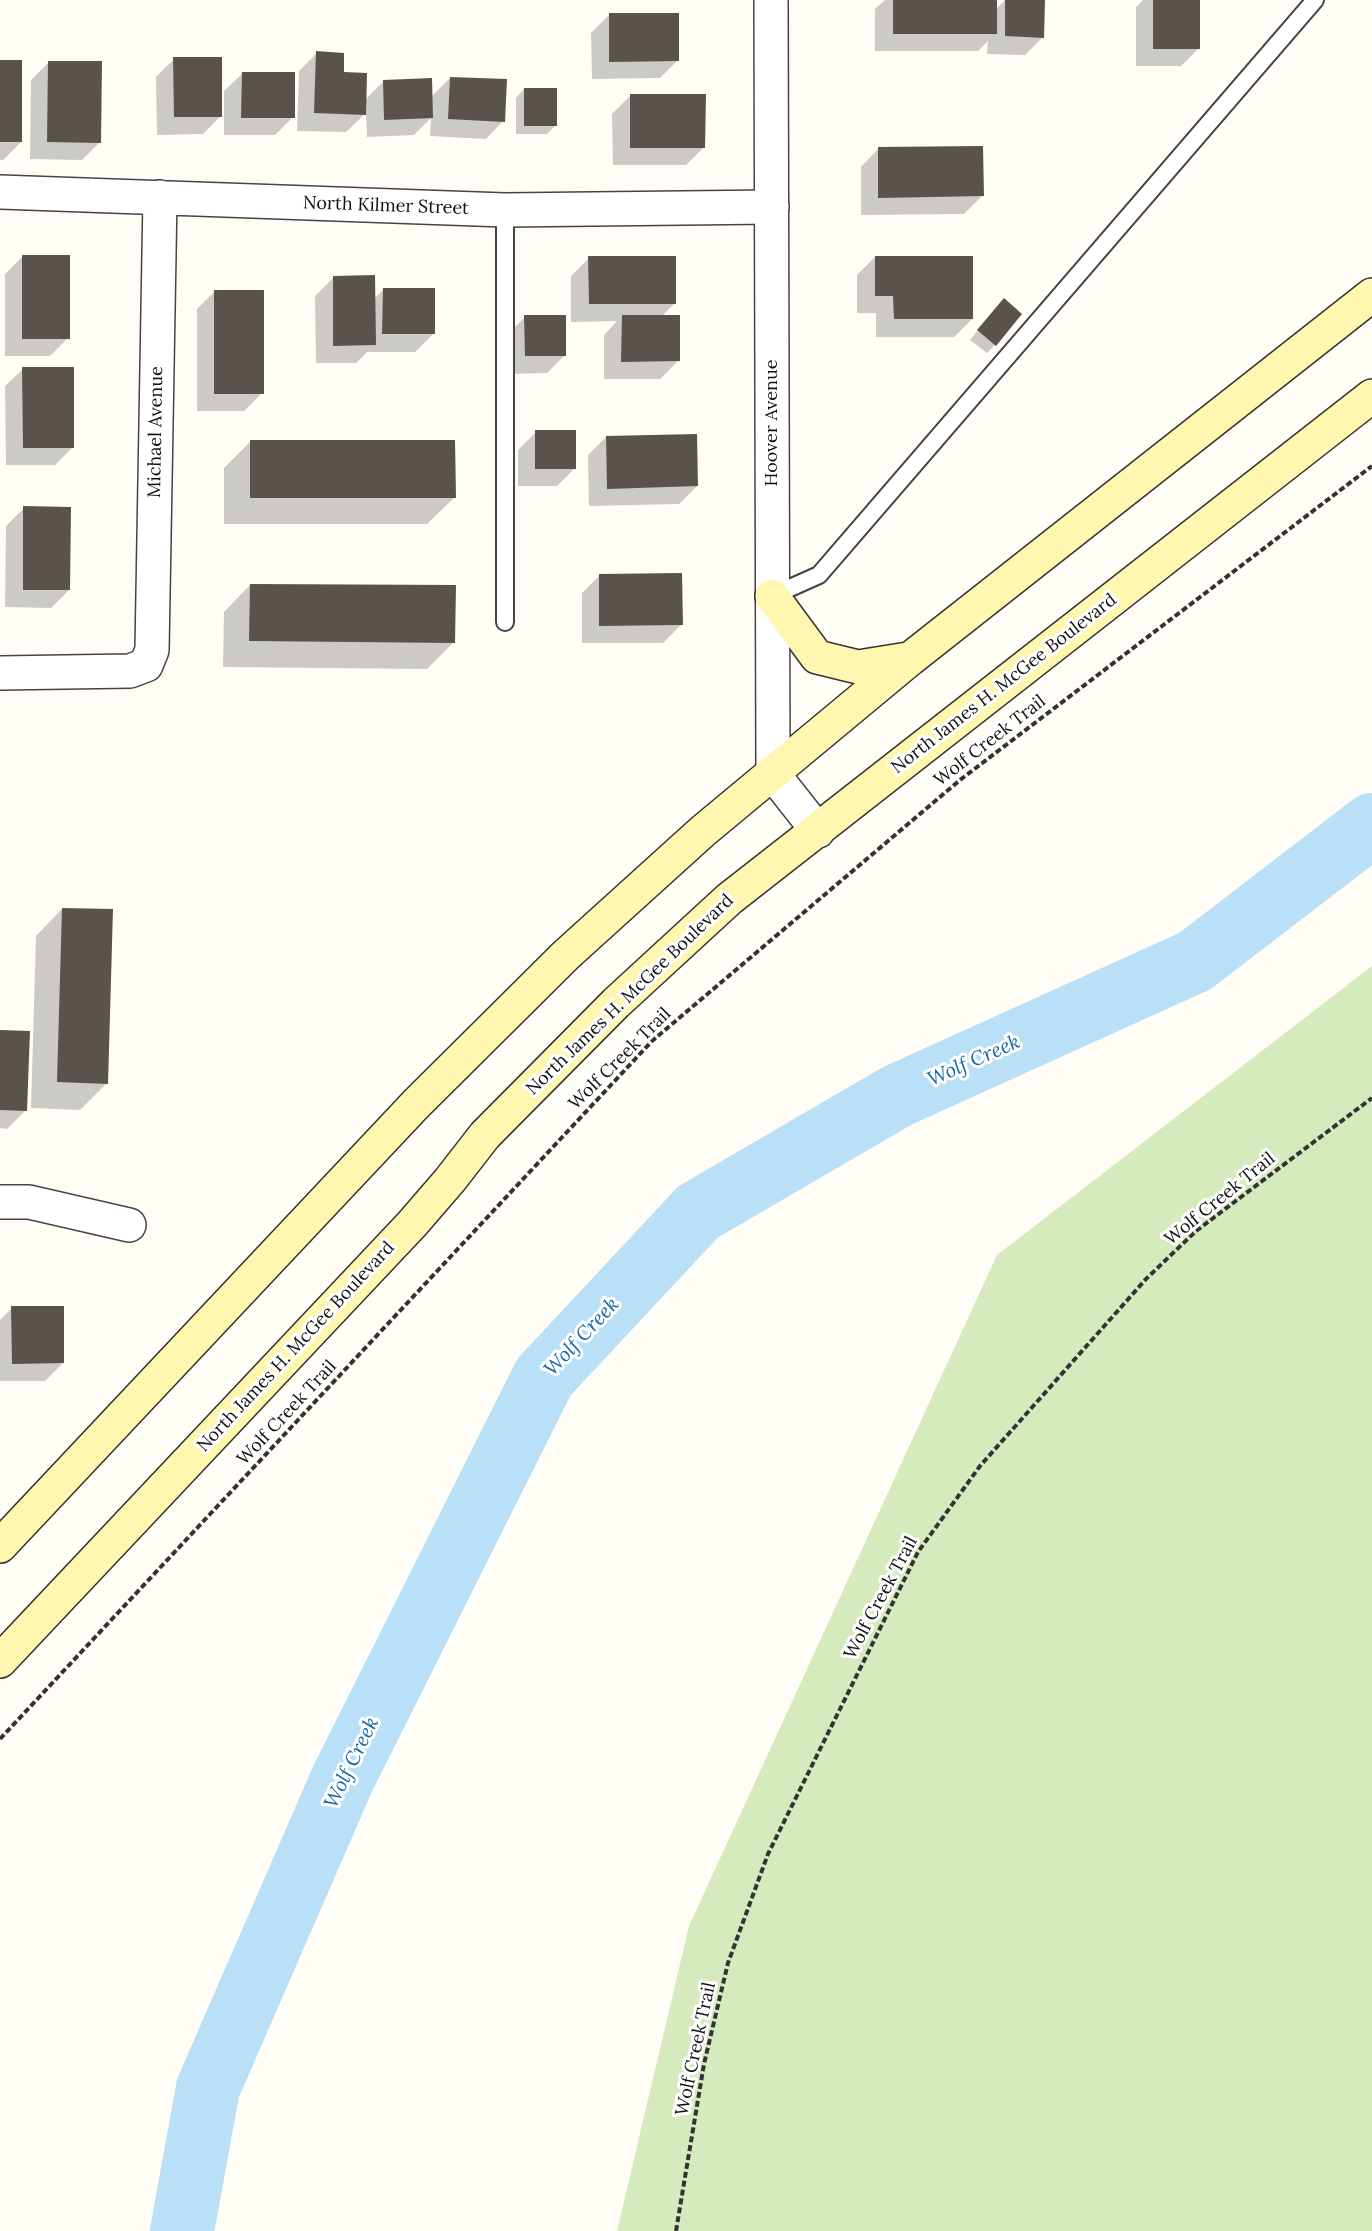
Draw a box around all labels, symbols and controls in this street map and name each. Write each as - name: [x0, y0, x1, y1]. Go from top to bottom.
- street label: North Kilmer Street: [303, 192, 469, 220]
- street label: Hoover Avenue: [761, 360, 783, 486]
- street label: Michael Avenue: [144, 366, 168, 498]
- street label: North James H. McGee Boulevard: [887, 589, 1121, 779]
- street label: Wolf Creek Trail: [930, 691, 1050, 791]
- street label: North James H. McGee Boulevard: [522, 890, 738, 1100]
- street label: Wolf Creek Trail: [564, 1003, 676, 1115]
- water label: Wolf Creek: [924, 1030, 1024, 1092]
- street label: Wolf Creek Trail: [1160, 1148, 1280, 1250]
- street label: North James H. McGee Boulevard: [193, 1237, 399, 1457]
- water label: Wolf Creek: [540, 1293, 624, 1381]
- street label: Wolf Creek Trail: [233, 1356, 341, 1470]
- street label: Wolf Creek Trail: [840, 1533, 922, 1663]
- water label: Wolf Creek: [320, 1713, 384, 1813]
- street label: Wolf Creek Trail: [671, 1980, 721, 2118]

